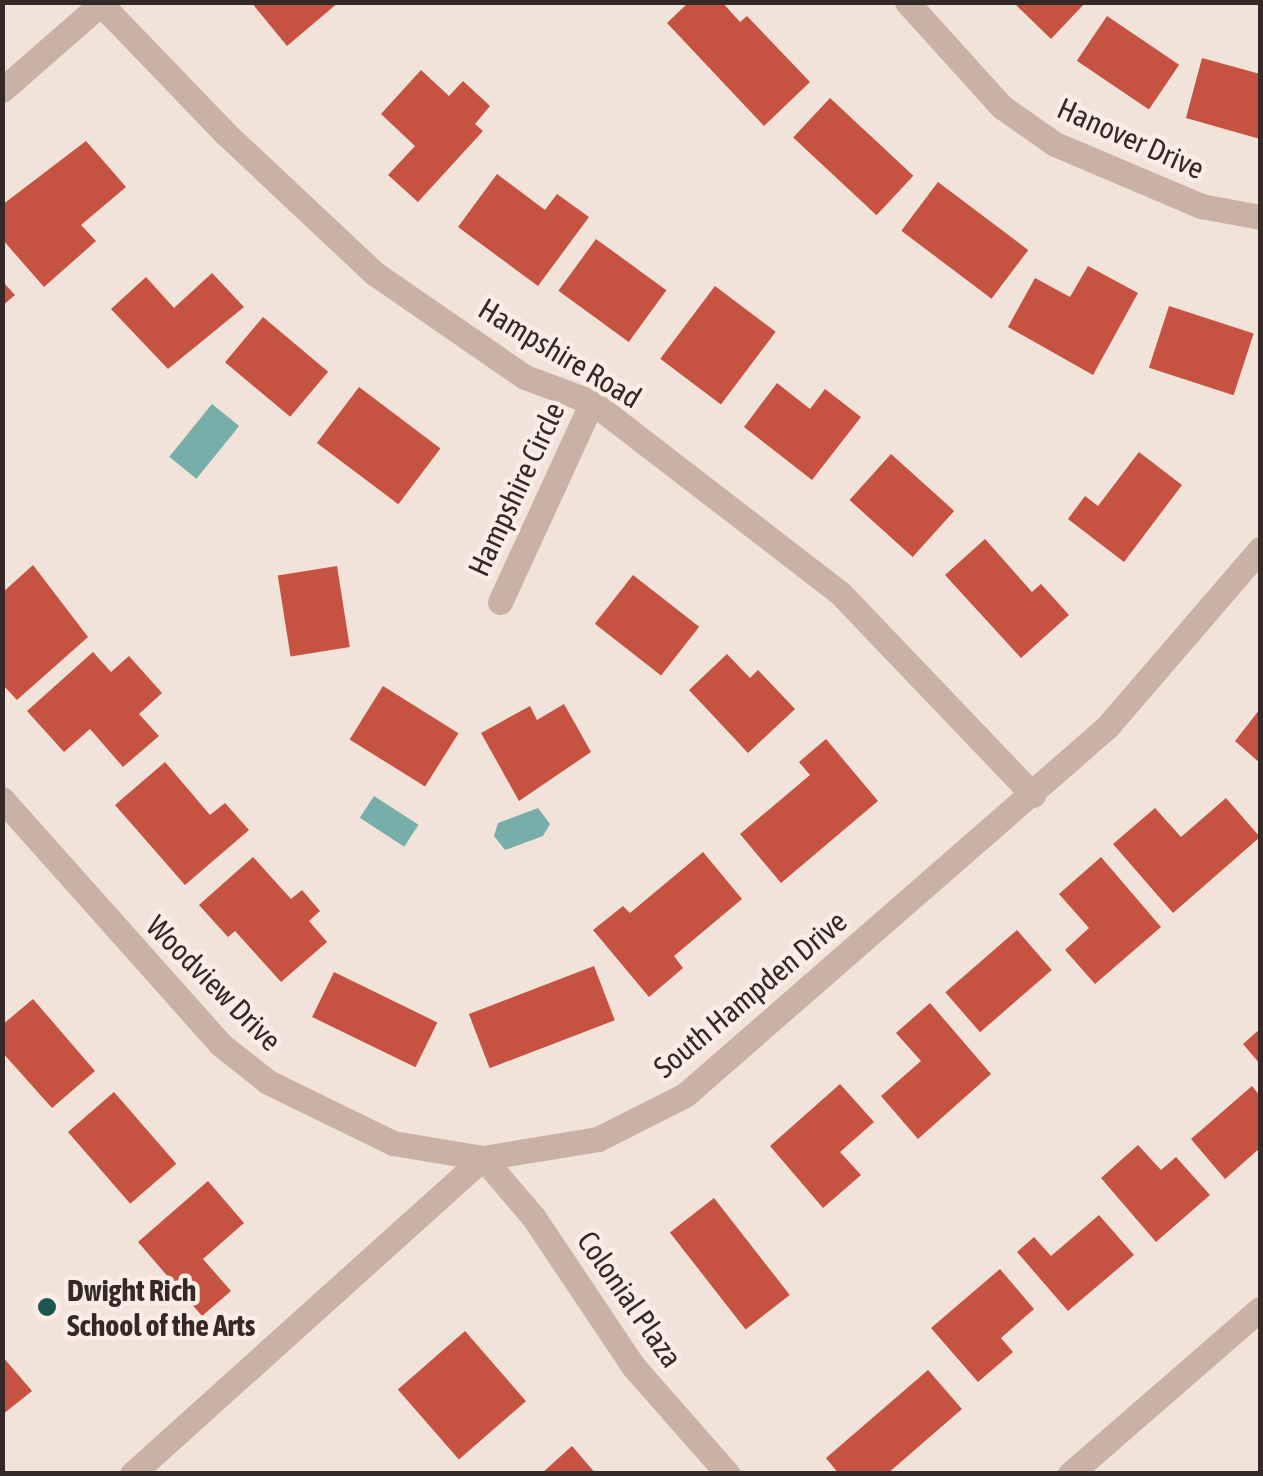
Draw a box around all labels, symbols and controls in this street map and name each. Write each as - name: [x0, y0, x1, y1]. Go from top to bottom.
- street label: Hanover Drive: [1052, 90, 1210, 186]
- street label: Hampshire Road: [472, 290, 648, 416]
- street label: Hampshire Circle: [460, 396, 572, 582]
- street label: South Hampden Drive: [646, 903, 854, 1085]
- street label: Woodview Drive: [139, 908, 289, 1058]
- street label: Colonial Plaza: [570, 1224, 690, 1374]
- place label: Dwight Rich School of the Arts: [67, 1272, 255, 1342]
- marker: Dwight Rich School of the Arts: [36, 1296, 58, 1318]

